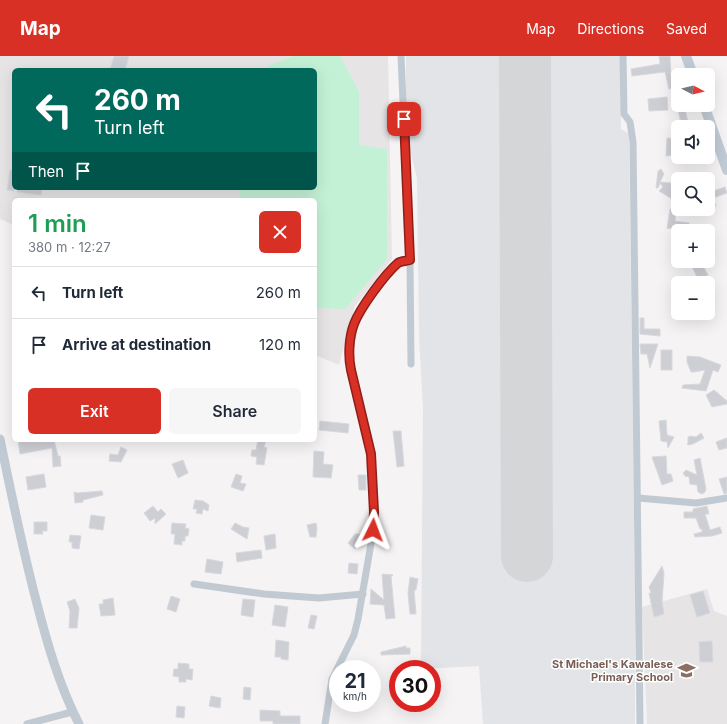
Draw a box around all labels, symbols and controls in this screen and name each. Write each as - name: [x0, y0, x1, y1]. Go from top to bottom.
- text: Map: [20, 17, 61, 40]
- text: Map: [526, 20, 555, 37]
- text: Directions: [577, 20, 644, 37]
- text: Saved: [666, 20, 707, 37]
- north arrow: [671, 68, 715, 112]
- map controls: [671, 68, 715, 320]
- text: 260 m: [94, 83, 181, 117]
- icon: left: [28, 84, 80, 136]
- pin: [387, 102, 421, 136]
- icon: arrive: [393, 108, 415, 130]
- text: Turn left: [94, 117, 164, 138]
- button: sound: [671, 120, 715, 164]
- icon: arrive: [72, 160, 94, 182]
- text: Then: [28, 162, 64, 181]
- button: search: [671, 172, 715, 216]
- text: 1 min: [28, 209, 87, 238]
- button: close: [259, 211, 301, 253]
- button: +: [671, 224, 715, 268]
- text: 380 m · 12:27: [28, 239, 111, 255]
- button: −: [671, 276, 715, 320]
- icon: left: [28, 282, 50, 304]
- text: Turn left: [62, 283, 123, 302]
- text: 260 m: [256, 283, 301, 302]
- icon: arrive: [28, 334, 50, 356]
- text: Arrive at destination: [62, 335, 211, 354]
- text: 120 m: [259, 335, 301, 354]
- button: Exit: [28, 388, 161, 434]
- button: Share: [169, 388, 301, 434]
- position arrow: [352, 509, 394, 551]
- place label: St Michael's Kawalese Primary School: [552, 657, 673, 684]
- speed limit sign: 30: [389, 660, 441, 712]
- school or university icon: St Michael's Kawalese Primary School: [676, 660, 696, 680]
- text: 21: [344, 669, 366, 693]
- text: km/h: [343, 690, 367, 702]

